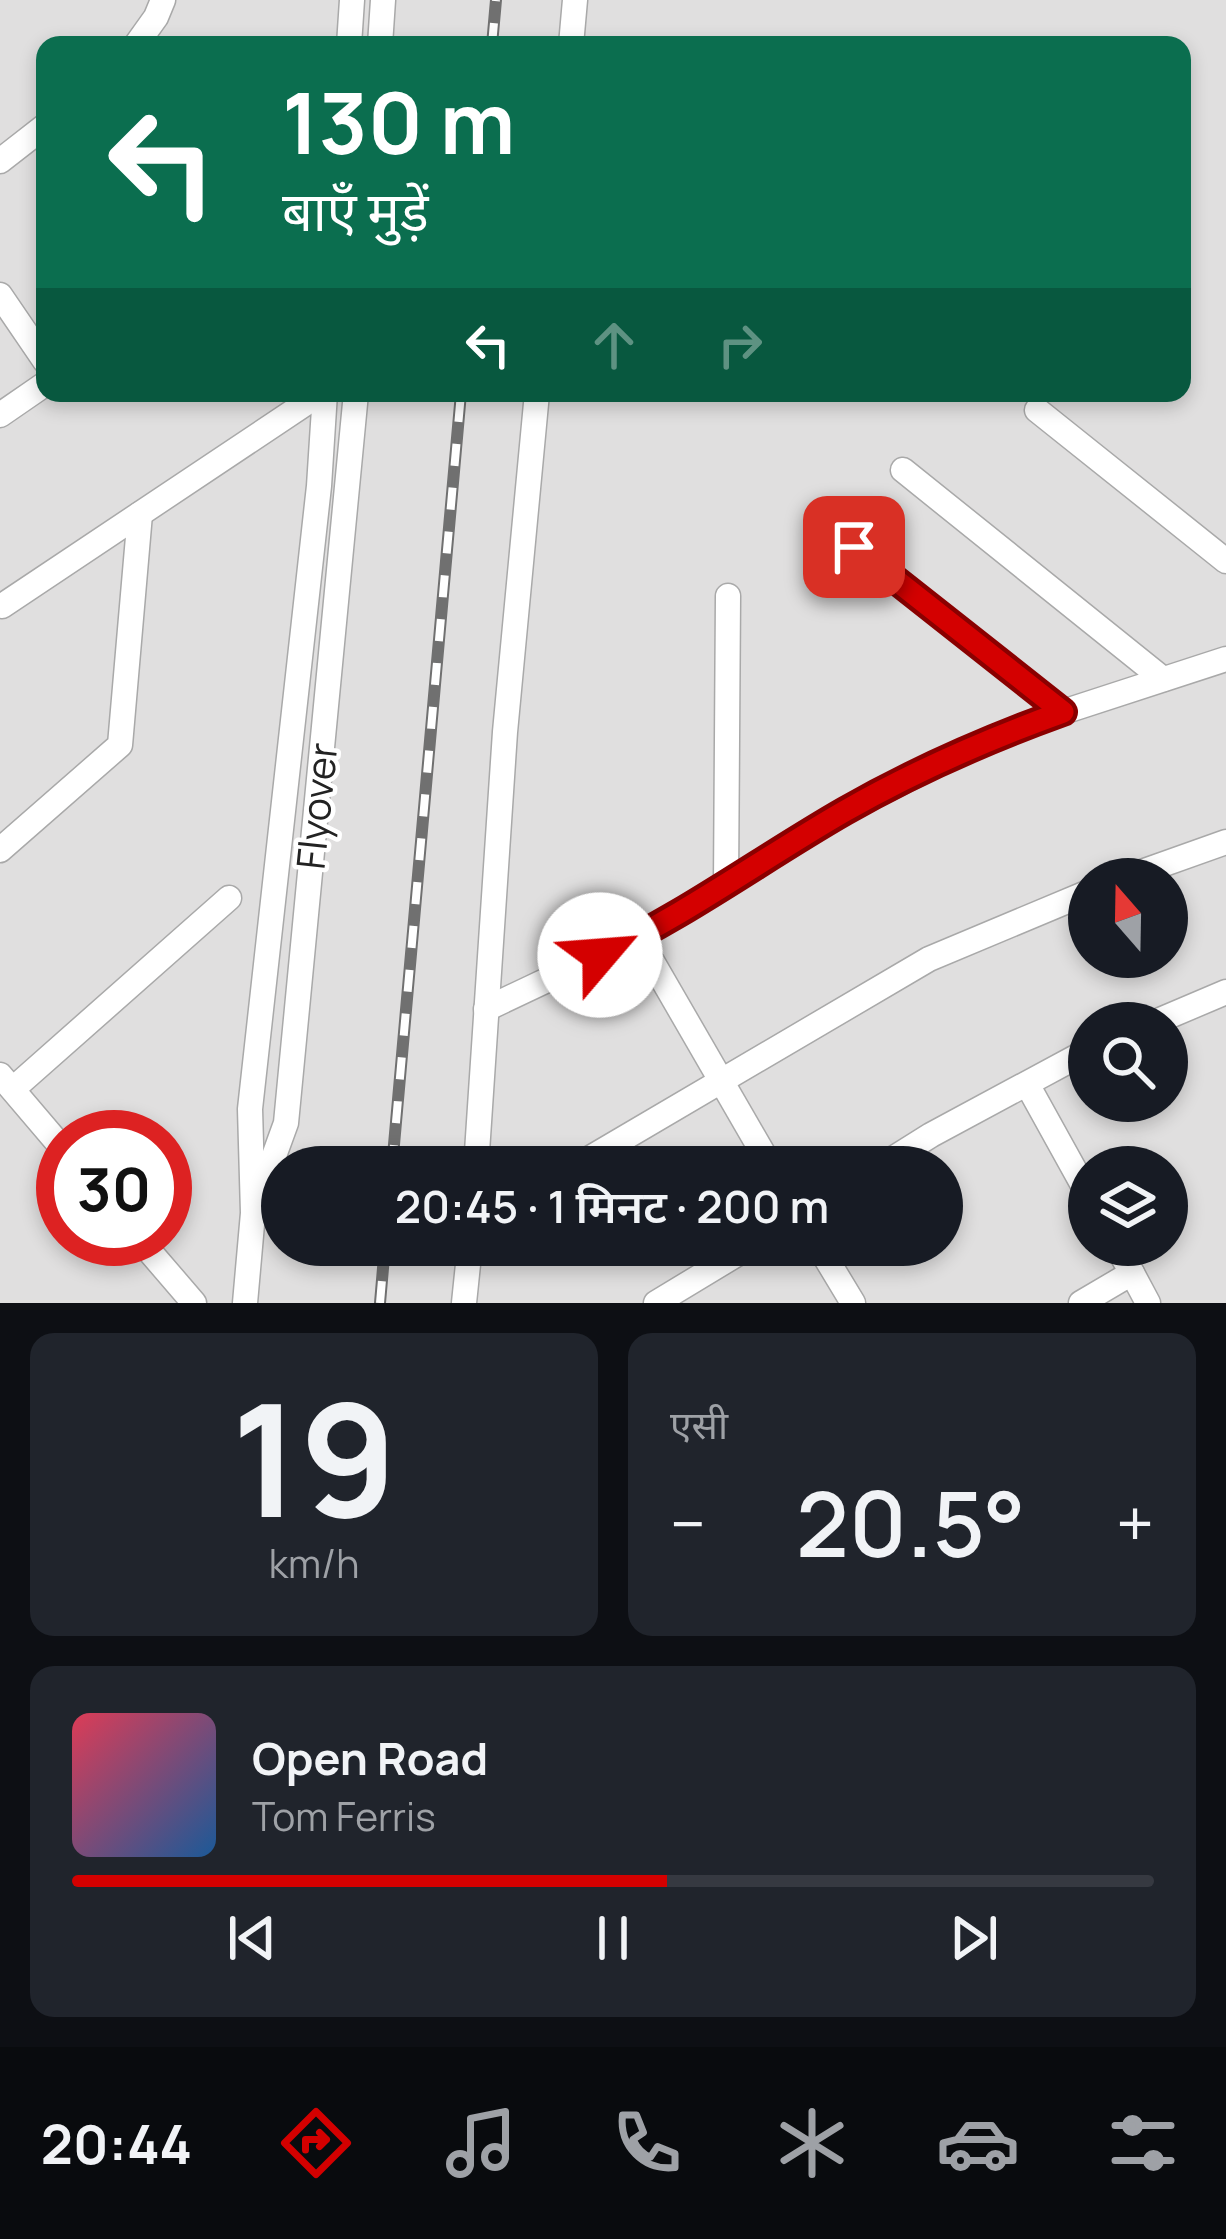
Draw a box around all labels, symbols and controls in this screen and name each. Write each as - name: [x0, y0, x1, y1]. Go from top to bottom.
- text: 130 m: [282, 64, 515, 179]
- icon: left: [84, 84, 240, 240]
- text: बाएँ मुड़ें: [282, 173, 429, 247]
- icon: left: [455, 312, 521, 378]
- icon: ahead: [581, 312, 647, 378]
- icon: right: [707, 312, 773, 378]
- pin: [803, 496, 905, 598]
- icon: arrive: [821, 514, 887, 580]
- street label: Flyover: [283, 740, 349, 872]
- north arrow: [1068, 858, 1188, 978]
- map controls: [1068, 858, 1188, 1266]
- position arrow: [537, 892, 663, 1018]
- button: search: [1068, 1002, 1188, 1122]
- speed limit sign: 30: [36, 1110, 192, 1266]
- button: layers: [1068, 1146, 1188, 1266]
- text: 20:45 · 1 मिनट · 200 m: [395, 1175, 829, 1237]
- text: 19: [231, 1351, 397, 1564]
- text: एसी: [670, 1397, 728, 1451]
- text: 20.5°: [796, 1461, 1026, 1584]
- text: −: [670, 1478, 706, 1568]
- text: +: [1116, 1478, 1154, 1568]
- text: km/h: [269, 1536, 359, 1590]
- text: Open Road: [252, 1727, 488, 1789]
- text: Tom Ferris: [252, 1789, 436, 1843]
- icon: previous: [219, 1905, 285, 1971]
- icon: pause: [580, 1905, 646, 1971]
- icon: next: [941, 1905, 1007, 1971]
- icon: directions: [274, 2101, 358, 2185]
- icon: music: [439, 2101, 523, 2185]
- icon: phone: [605, 2101, 689, 2185]
- icon: climate: [770, 2101, 854, 2185]
- icon: car: [936, 2101, 1020, 2185]
- icon: filters: [1101, 2101, 1185, 2185]
- text: 20:44: [41, 2106, 192, 2180]

